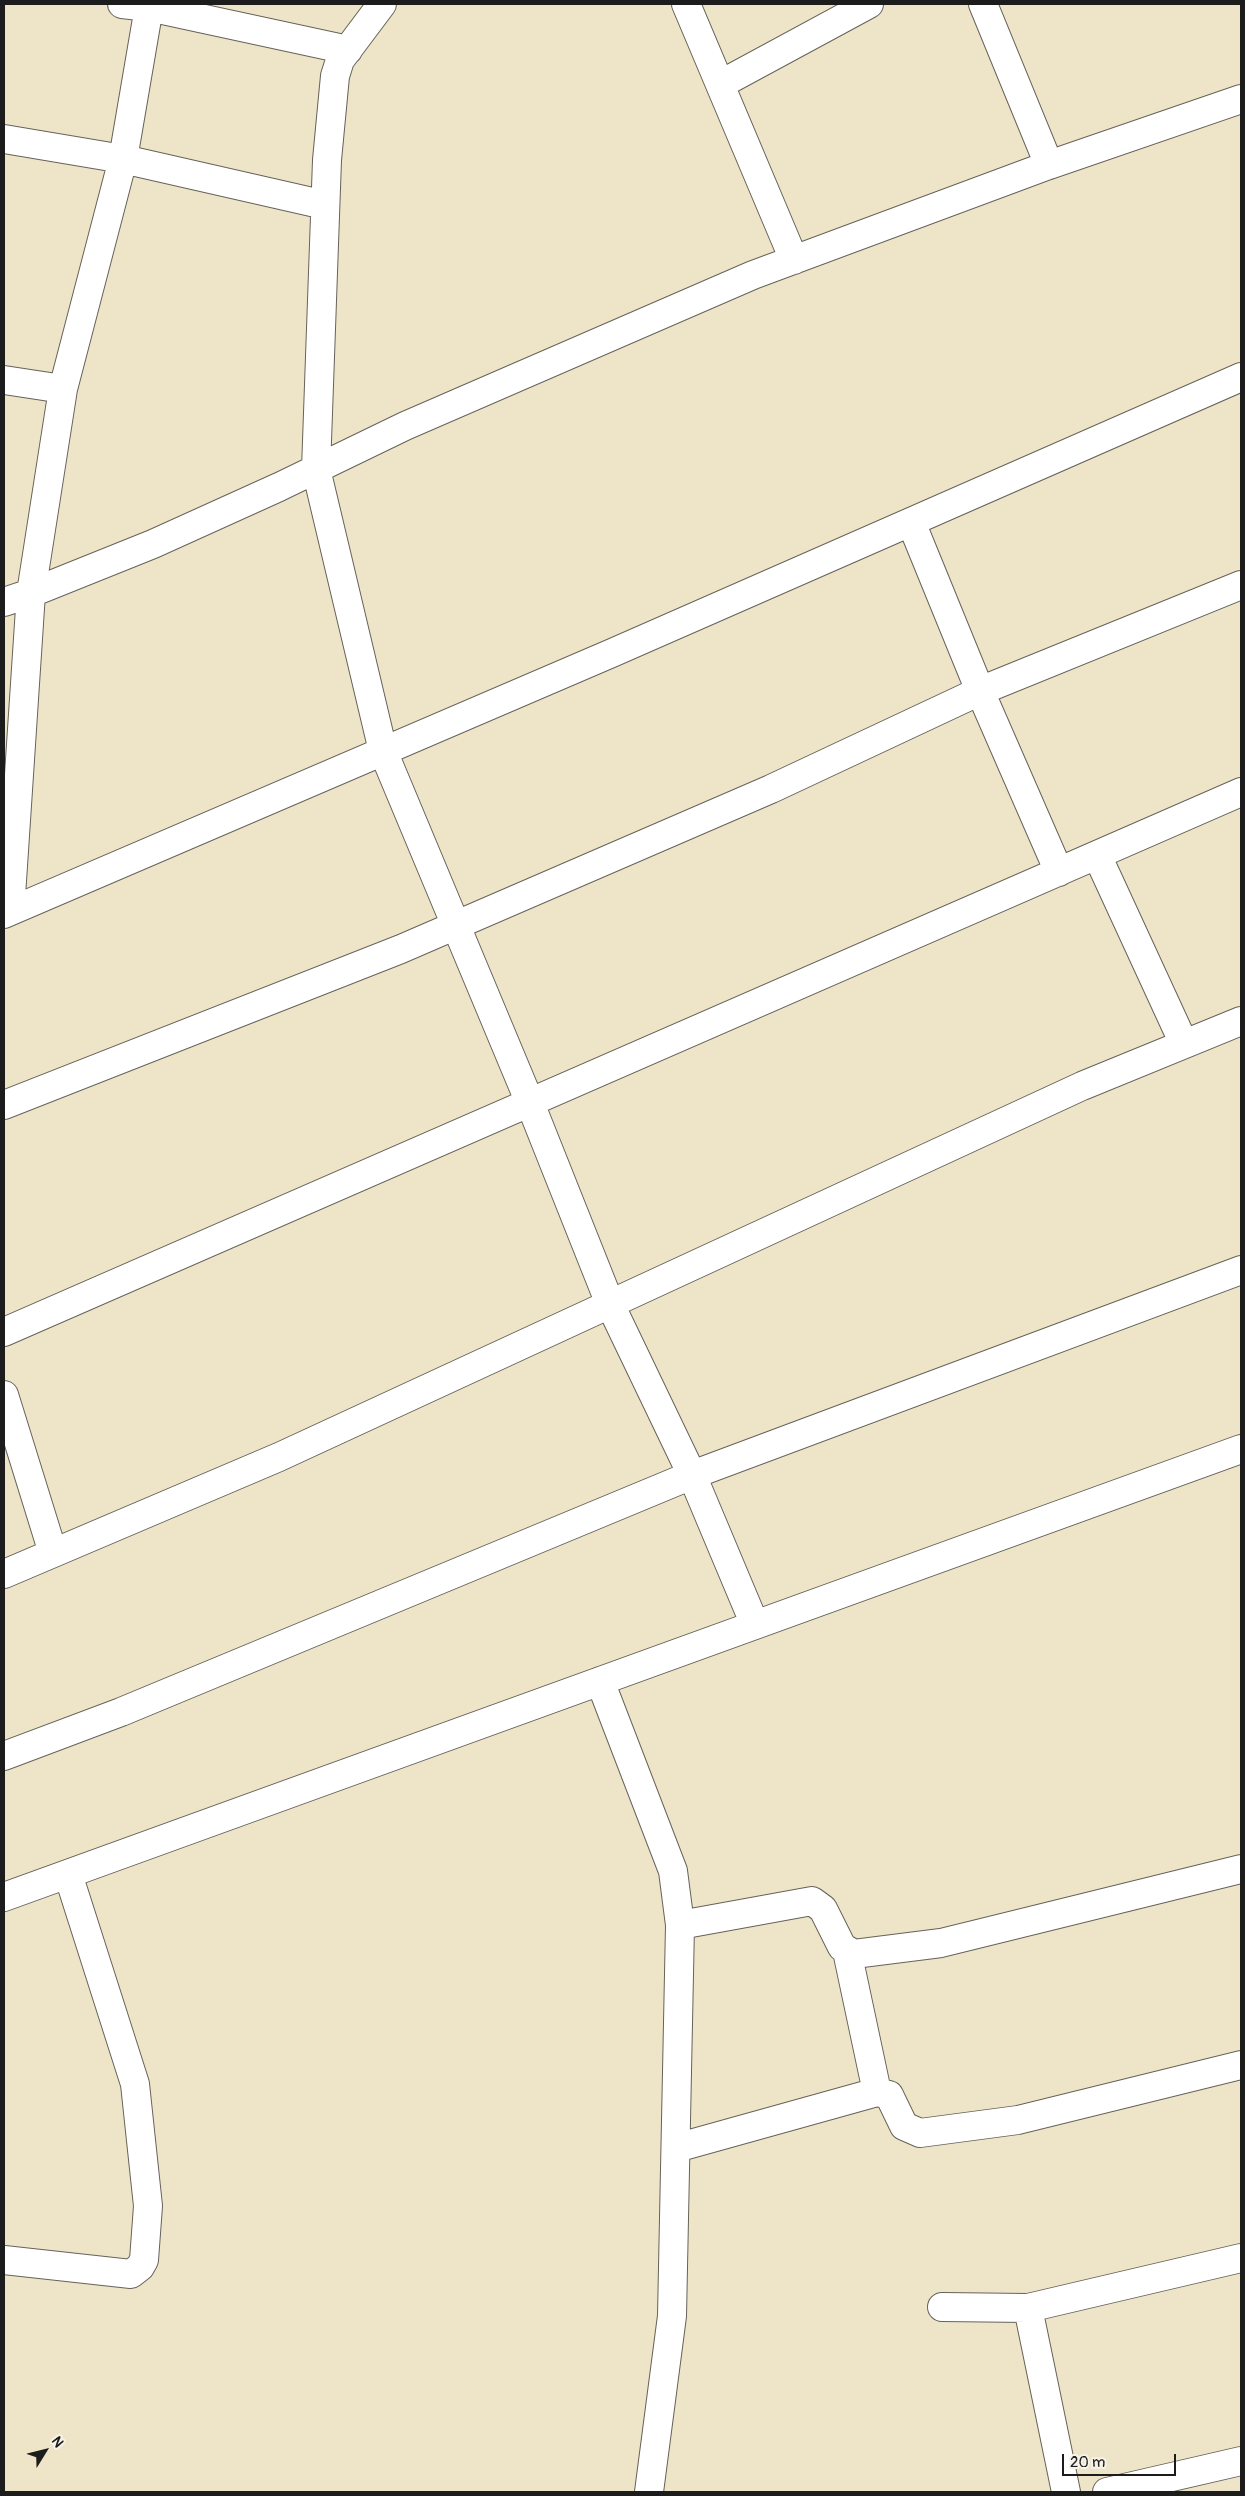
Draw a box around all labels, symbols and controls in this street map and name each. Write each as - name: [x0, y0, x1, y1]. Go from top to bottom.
- north arrow: [20, 2426, 70, 2476]
- text: N: [48, 2433, 67, 2451]
- scale bar: [1065, 2444, 1179, 2476]
- text: 20 m: [1070, 2453, 1105, 2472]

